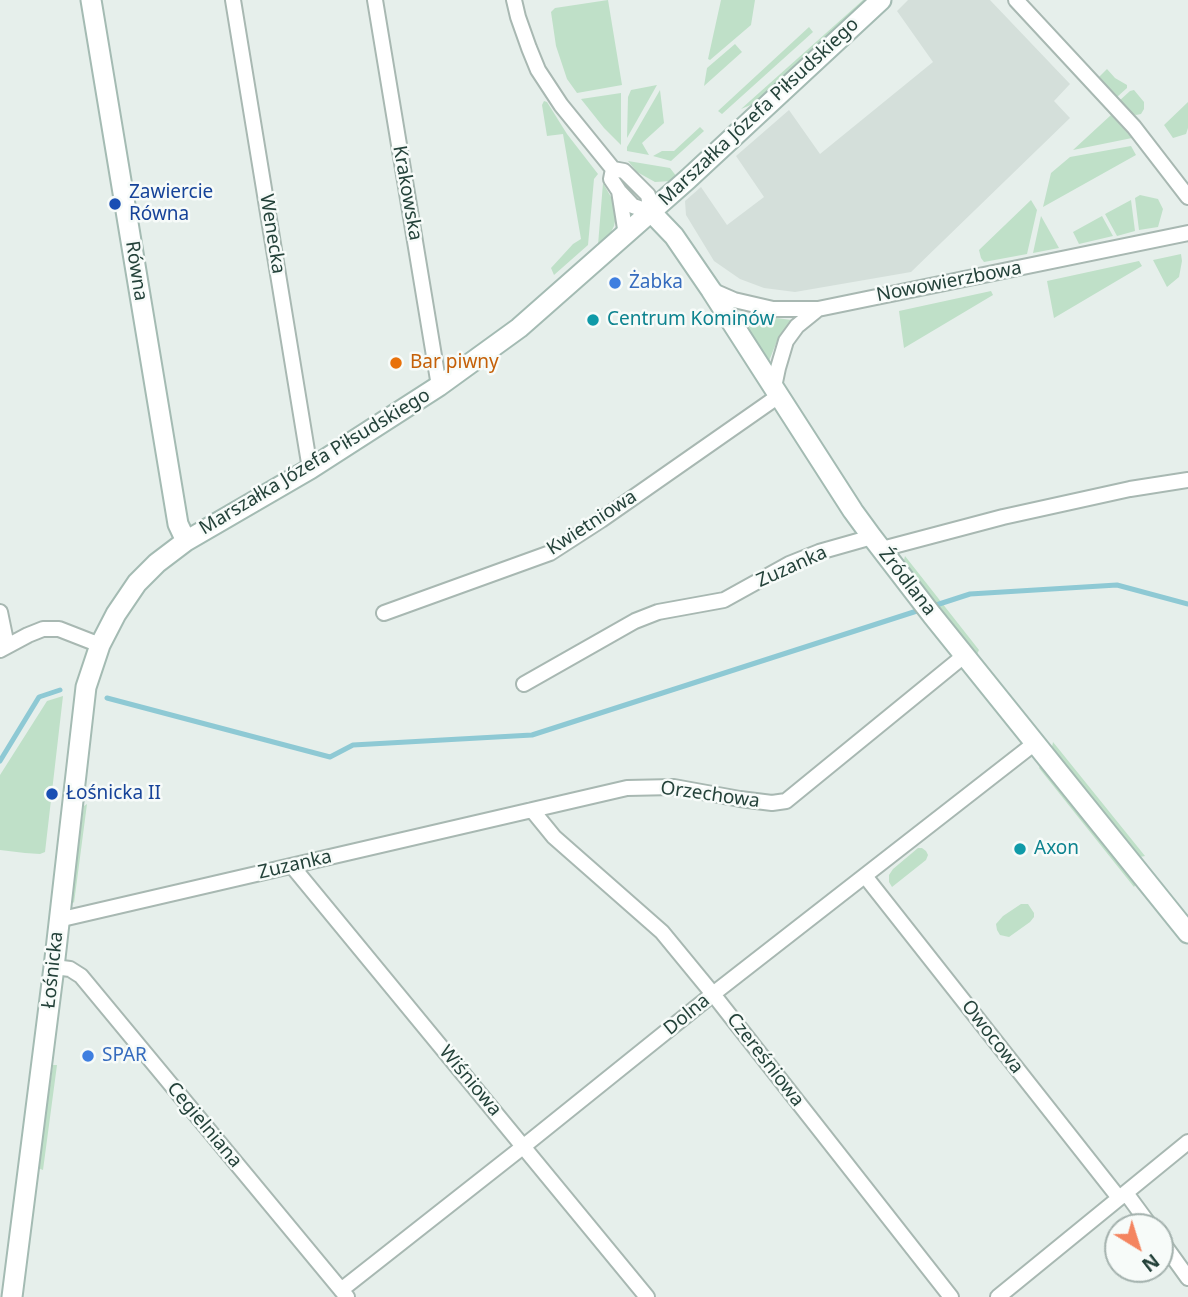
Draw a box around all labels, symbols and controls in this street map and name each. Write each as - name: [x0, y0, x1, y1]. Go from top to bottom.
- street label: Marszałka Józefa Piłsudskiego: [654, 13, 864, 211]
- street label: Krakowska: [387, 144, 427, 242]
- place label: Zawiercie Równa: [129, 182, 213, 226]
- street label: Wenecka: [254, 193, 290, 275]
- marker: Zawiercie Równa: [107, 196, 123, 212]
- street label: Równa: [120, 239, 152, 303]
- street label: Nowowierzbowa: [875, 257, 1023, 307]
- place label: Żabka: [629, 272, 683, 294]
- marker: Żabka: [607, 275, 623, 291]
- place label: Centrum Kominów: [607, 309, 774, 331]
- marker: Centrum Kominów: [585, 312, 601, 328]
- place label: Bar piwny: [410, 352, 499, 374]
- marker: Bar piwny: [388, 355, 404, 371]
- street label: Marszałka Józefa Piłsudskiego: [195, 384, 435, 540]
- street label: Kwietniowa: [543, 486, 641, 560]
- street label: Zuzanka: [753, 541, 831, 593]
- street label: Źródlana: [874, 544, 940, 620]
- street label: Orzechowa: [659, 777, 761, 813]
- place label: Łośnicka II: [66, 783, 161, 805]
- marker: Łośnicka II: [44, 786, 60, 802]
- place label: Axon: [1034, 838, 1079, 860]
- marker: Axon: [1012, 841, 1028, 857]
- street label: Zuzanka: [256, 845, 334, 885]
- street label: Łośnicka: [38, 930, 68, 1010]
- street label: Dolna: [659, 990, 715, 1040]
- street label: Owocowa: [956, 996, 1028, 1078]
- street label: Czereśniowa: [721, 1009, 809, 1111]
- street label: Wiśniowa: [434, 1041, 506, 1121]
- place label: SPAR: [102, 1045, 147, 1067]
- marker: SPAR: [80, 1048, 96, 1064]
- street label: Cegielniana: [162, 1078, 246, 1172]
- north arrow: [1104, 1213, 1174, 1283]
- text: N: [1137, 1248, 1165, 1278]

